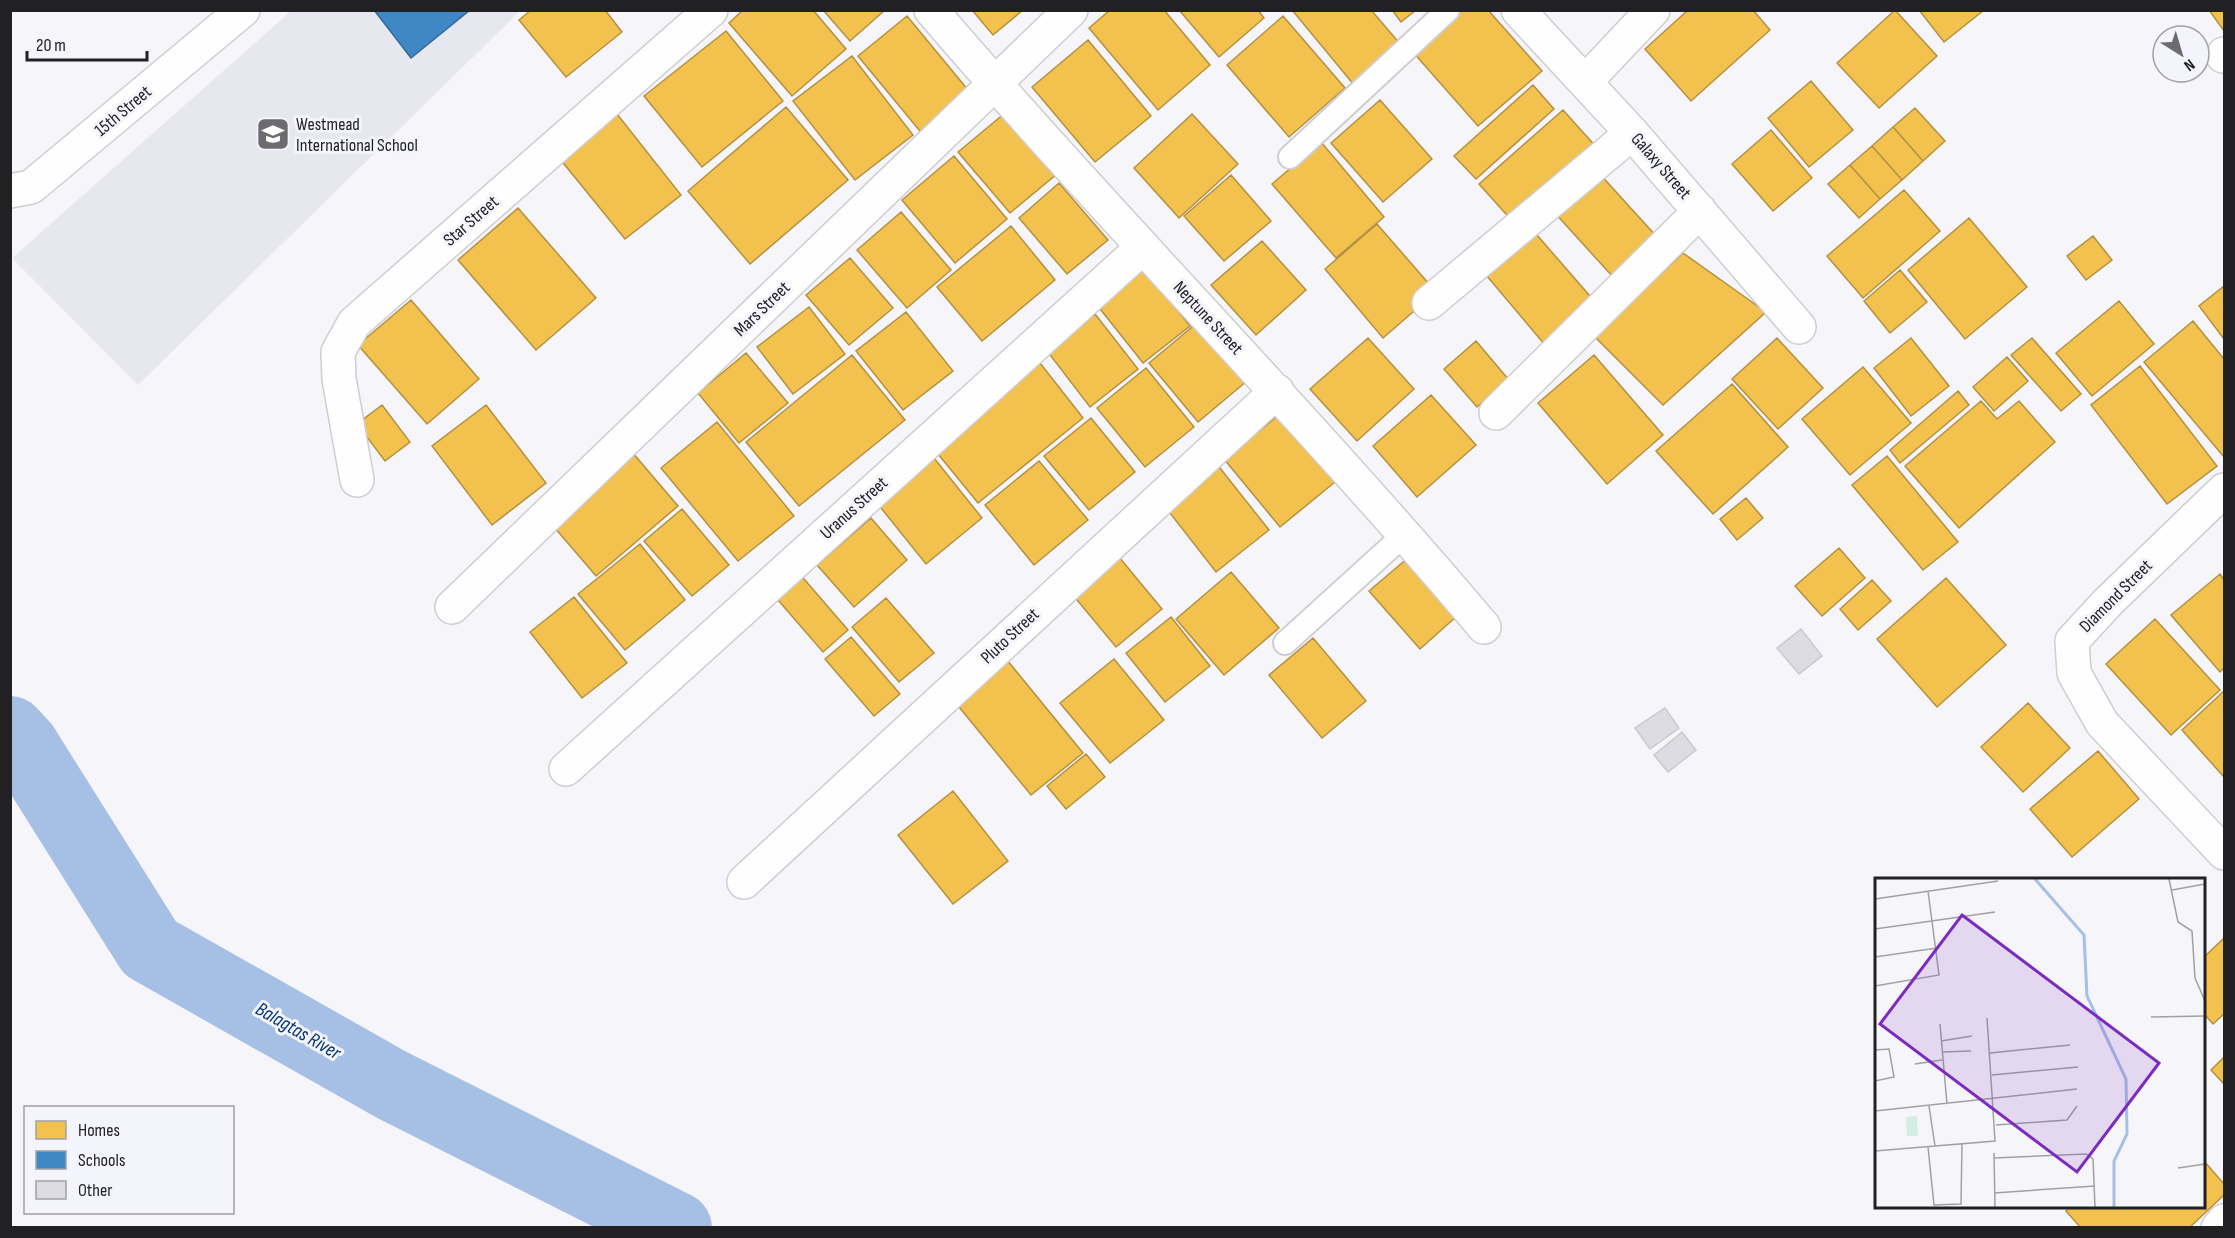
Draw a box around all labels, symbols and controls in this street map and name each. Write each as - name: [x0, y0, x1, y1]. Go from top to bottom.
- scale bar: [27, 24, 147, 62]
- north arrow: [2151, 24, 2211, 84]
- text: 20 m: [36, 35, 66, 56]
- text: N: [2180, 55, 2198, 75]
- street label: 15th Street: [90, 81, 156, 141]
- place label: Westmead International School: [296, 114, 418, 156]
- school or university icon: Westmead International School: [255, 116, 291, 152]
- street label: Galaxy Street: [1627, 129, 1696, 204]
- street label: Star Street: [439, 191, 503, 251]
- street label: Mars Street: [730, 277, 795, 341]
- street label: Neptune Street: [1169, 277, 1248, 359]
- street label: Uranus Street: [816, 472, 892, 544]
- street label: Diamond Street: [2075, 555, 2157, 637]
- street label: Pluto Street: [976, 603, 1044, 668]
- inset map: [1875, 878, 2205, 1208]
- water label: Balagtas River: [251, 997, 346, 1066]
- legend: [24, 1106, 234, 1214]
- text: Homes: [78, 1120, 120, 1141]
- text: Schools: [78, 1150, 125, 1171]
- text: Other: [78, 1180, 112, 1201]

